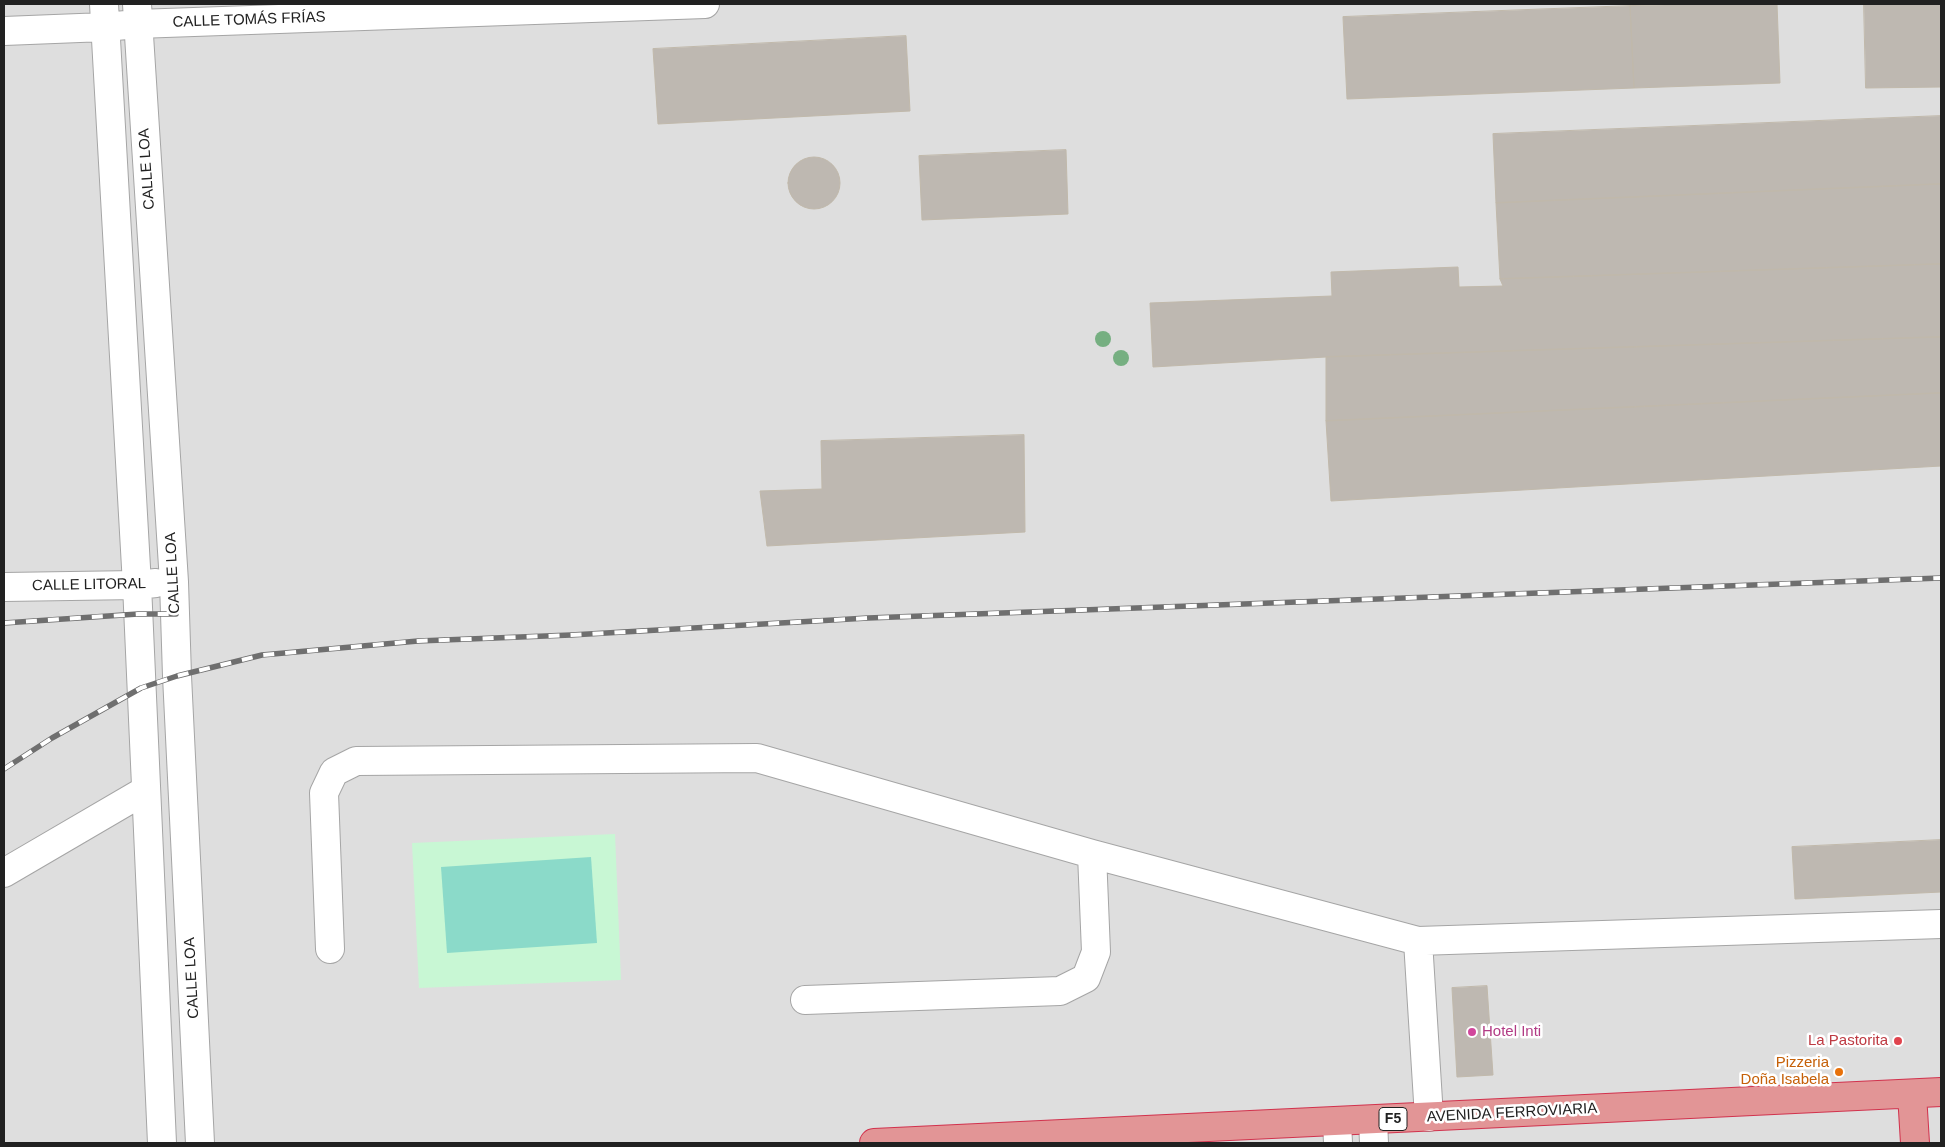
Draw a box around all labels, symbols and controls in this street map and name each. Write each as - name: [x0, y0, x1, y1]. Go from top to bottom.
- street label: CALLE TOMÁS FRÍAS: [172, 8, 326, 32]
- street label: CALLE LOA: [135, 128, 159, 210]
- street label: CALLE LOA: [162, 532, 184, 614]
- street label: CALLE LITORAL: [32, 575, 146, 595]
- street label: CALLE LOA: [181, 937, 203, 1019]
- place label: Hotel Inti: [1482, 1023, 1541, 1041]
- marker: Hotel Inti: [1466, 1026, 1478, 1038]
- place label: La Pastorita: [1808, 1032, 1888, 1050]
- marker: La Pastorita: [1892, 1035, 1904, 1047]
- place label: Pizzeria Doña Isabela: [1741, 1054, 1829, 1089]
- marker: Pizzeria Doña Isabela: [1833, 1066, 1845, 1078]
- street label: AVENIDA FERROVIARIA: [1426, 1100, 1598, 1126]
- road number: F5: [1379, 1108, 1407, 1130]

